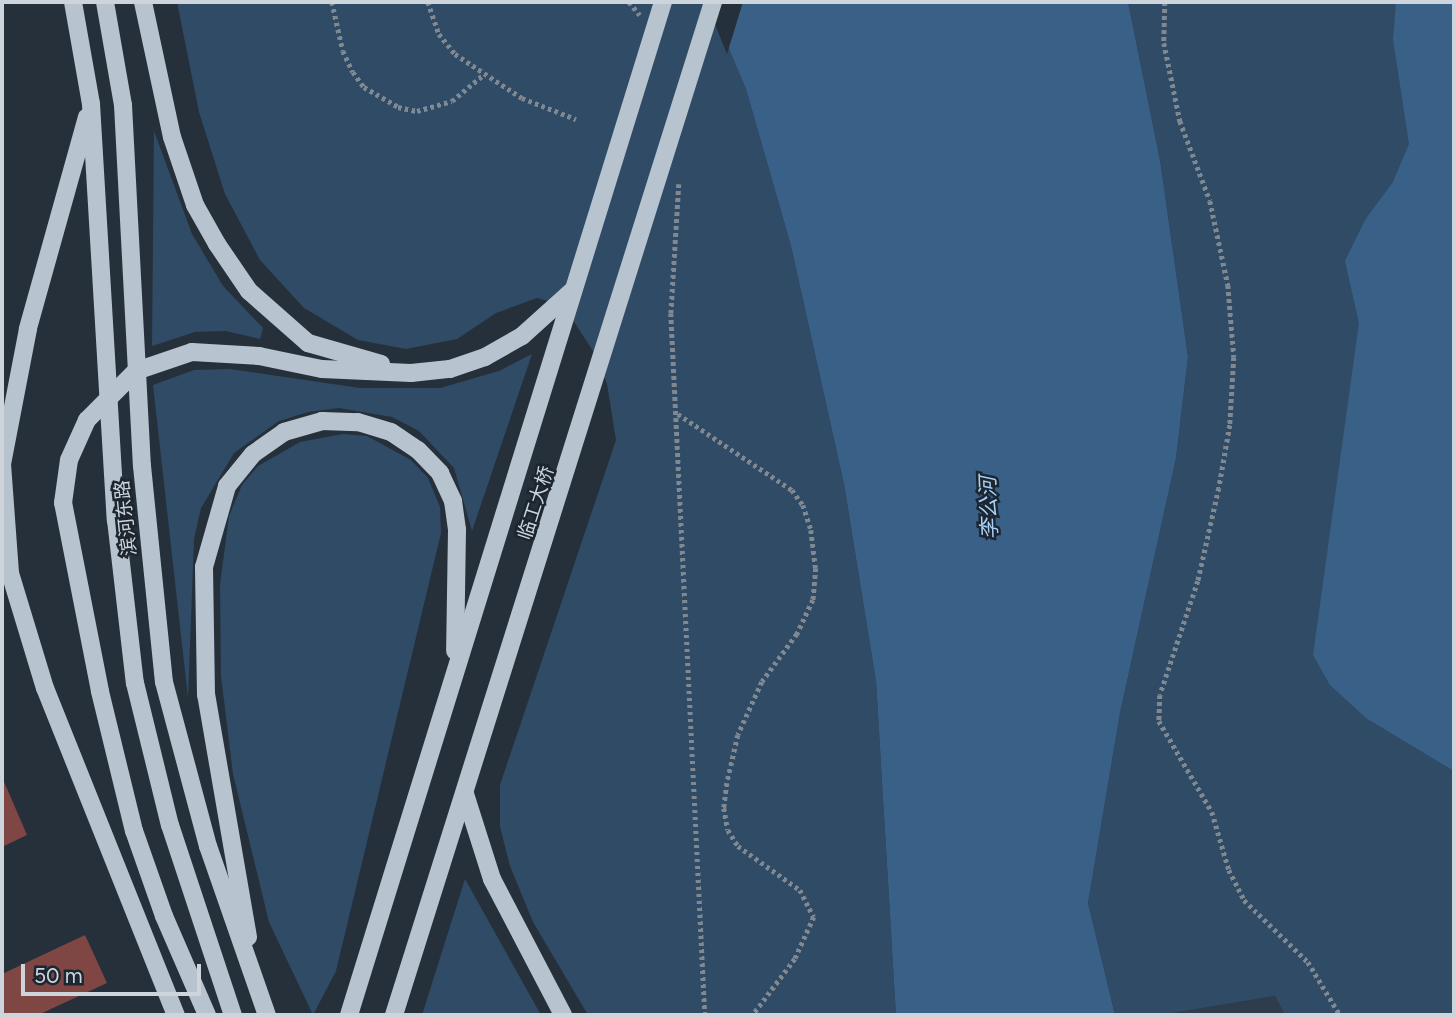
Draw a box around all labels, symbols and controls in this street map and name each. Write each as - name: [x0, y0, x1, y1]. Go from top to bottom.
- street label: 临工大桥: [513, 463, 559, 543]
- water label: 李公河: [975, 476, 1003, 540]
- street label: 滨河东路: [111, 479, 141, 557]
- scale bar: [24, 950, 205, 994]
- text: 50 m: [34, 963, 83, 988]

